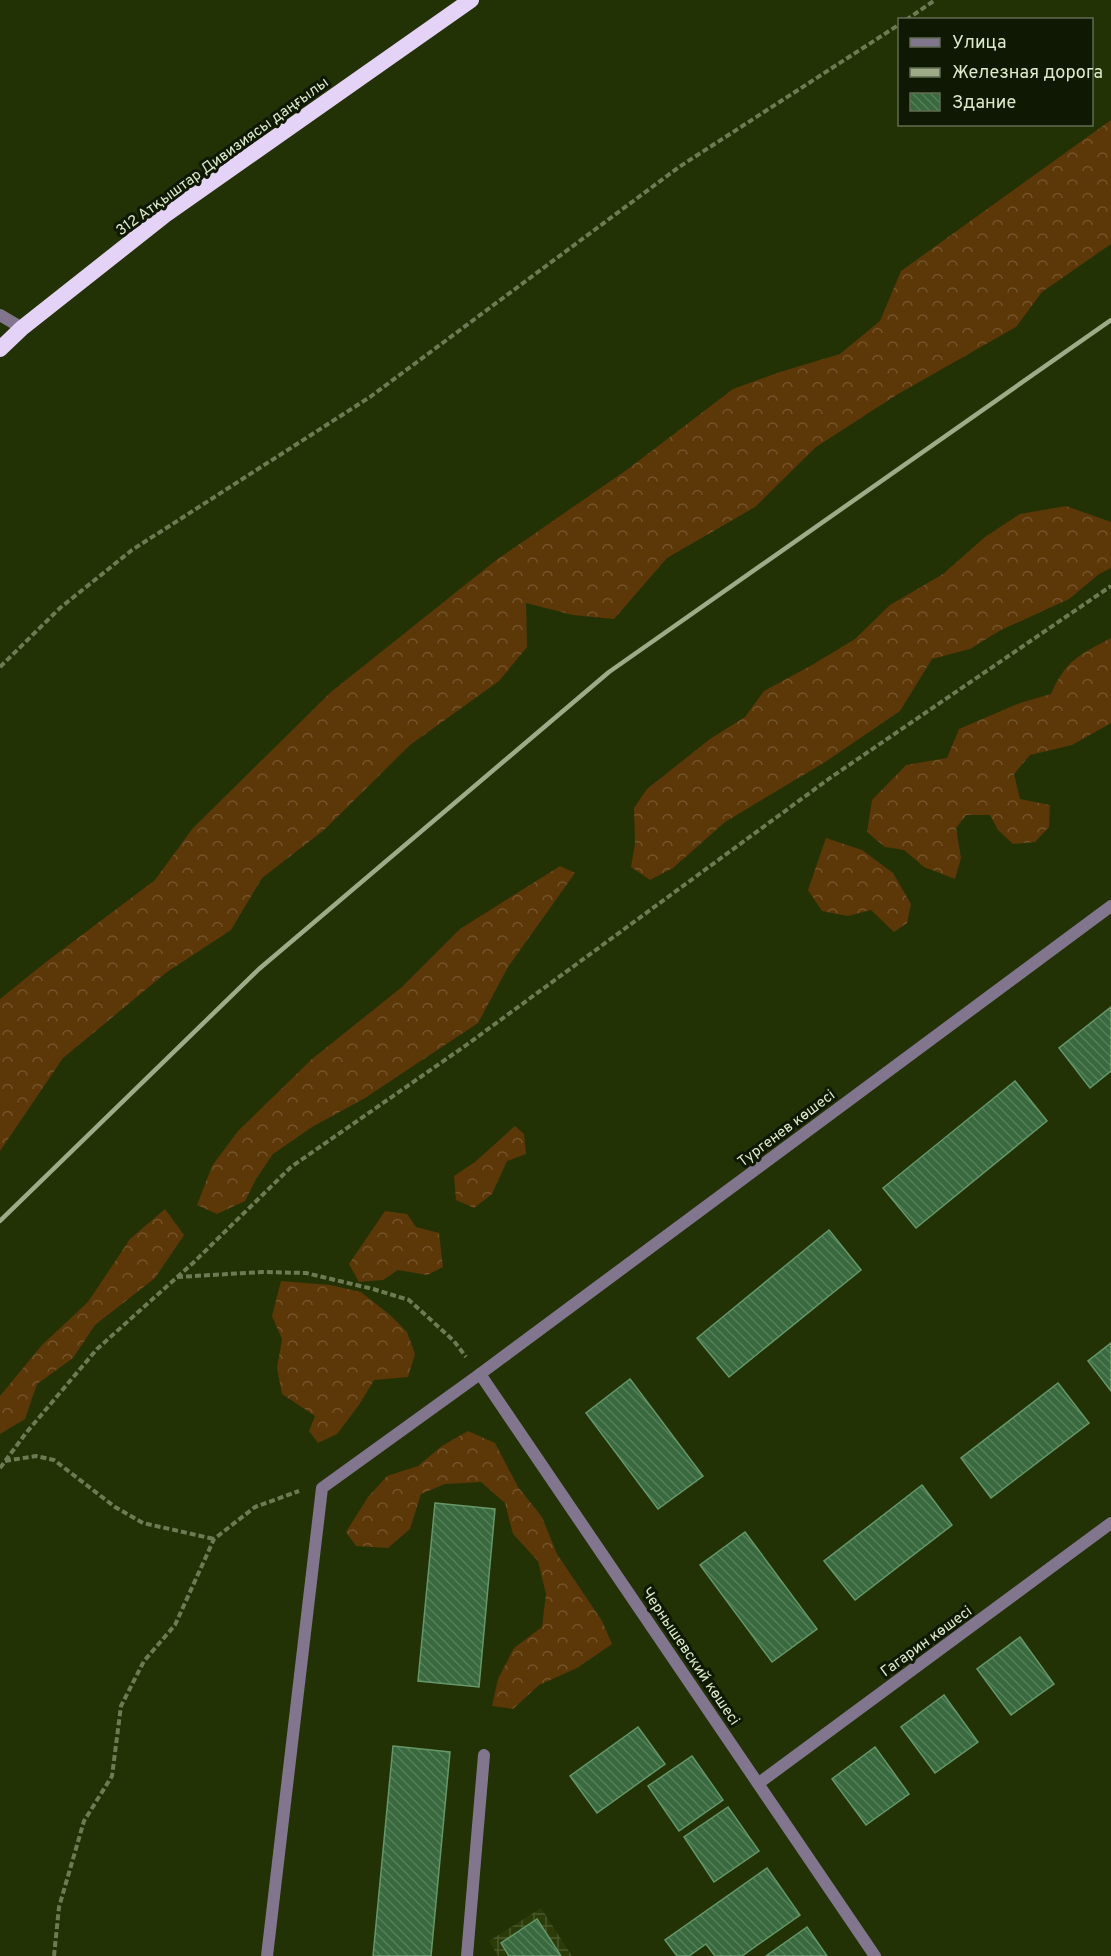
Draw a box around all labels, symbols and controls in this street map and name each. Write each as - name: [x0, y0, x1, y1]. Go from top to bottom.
- legend: [898, 18, 1093, 126]
- text: Улица: [952, 32, 1006, 55]
- text: Железная дорога: [952, 62, 1103, 85]
- street label: 312 Атқыштар Дивизиясы даңғылы: [113, 74, 333, 241]
- text: Здание: [952, 92, 1016, 115]
- street label: Тургенев көшесі: [734, 1086, 839, 1172]
- street label: Чернышевский көшесі: [636, 1584, 743, 1730]
- street label: Гагарин көшесі: [877, 1603, 976, 1682]

